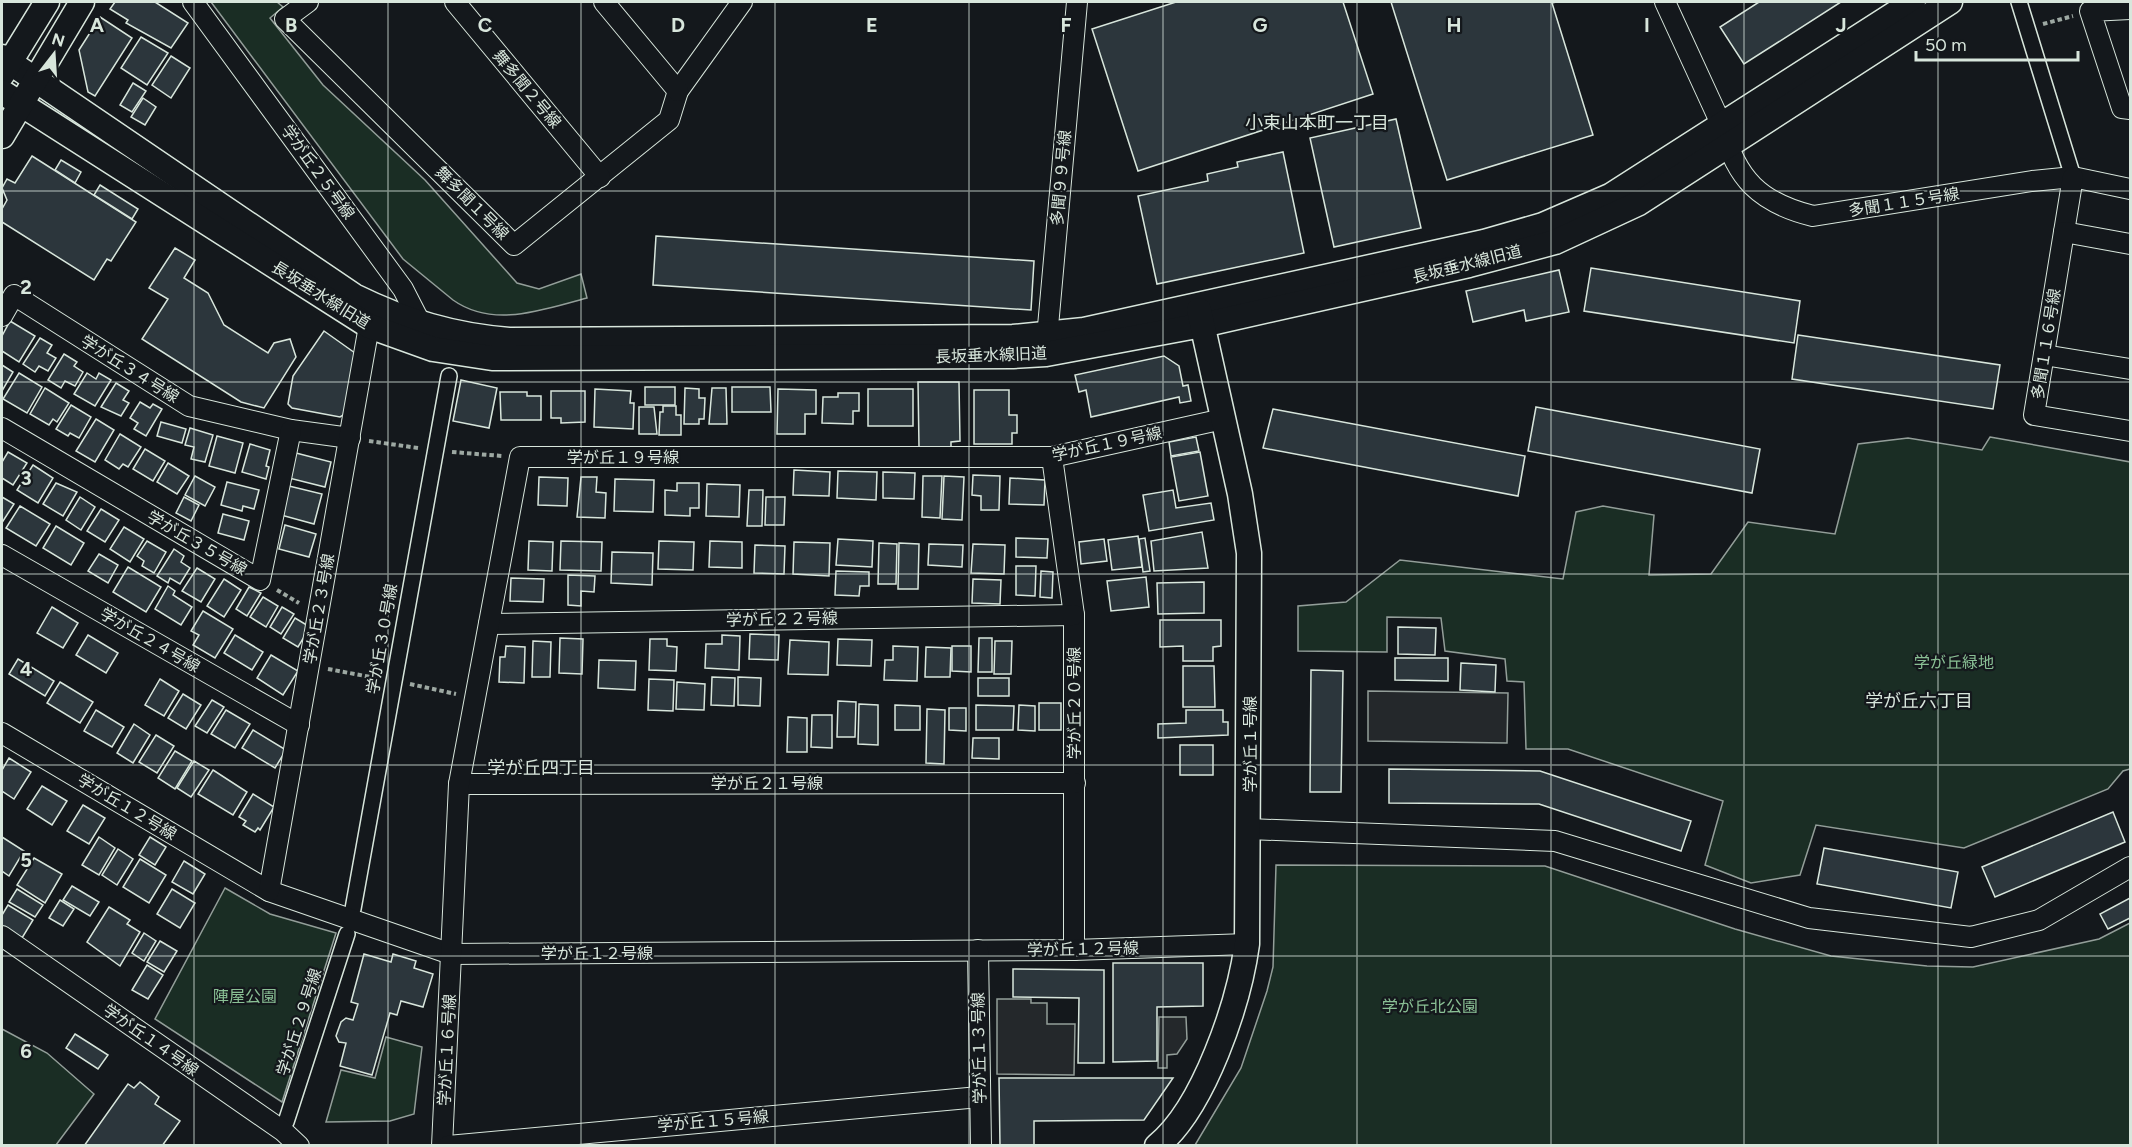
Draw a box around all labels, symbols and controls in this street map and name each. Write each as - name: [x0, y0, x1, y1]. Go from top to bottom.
- text: A: [90, 13, 105, 37]
- text: B: [285, 13, 297, 37]
- text: C: [478, 13, 492, 37]
- text: D: [671, 13, 685, 37]
- text: E: [866, 13, 878, 37]
- text: F: [1060, 13, 1072, 37]
- text: G: [1253, 13, 1268, 37]
- text: H: [1447, 13, 1462, 37]
- text: I: [1644, 13, 1650, 37]
- text: J: [1835, 13, 1847, 37]
- north arrow: [24, 24, 84, 84]
- scale bar: [1916, 24, 2078, 62]
- text: N: [50, 29, 67, 51]
- text: 50 m: [1925, 34, 1967, 56]
- street label: 舞多聞２号線: [489, 46, 565, 132]
- district label: 小束山本町一丁目: [1245, 112, 1389, 134]
- street label: 学が丘２５号線: [277, 121, 359, 223]
- street label: 多聞９９号線: [1047, 129, 1075, 227]
- street label: 舞多聞１号線: [431, 162, 513, 244]
- street label: 多聞１１５号線: [1847, 184, 1961, 220]
- street label: 長坂垂水線旧道: [1410, 241, 1524, 287]
- street label: 長坂垂水線旧道: [268, 257, 374, 333]
- text: 2: [20, 275, 32, 299]
- street label: 多聞１１６号線: [2028, 287, 2064, 401]
- street label: 学が丘３４号線: [77, 331, 183, 407]
- street label: 長坂垂水線旧道: [935, 344, 1047, 366]
- street label: 学が丘１９号線: [1050, 423, 1164, 465]
- street label: 学が丘１９号線: [567, 448, 679, 467]
- text: 3: [20, 466, 32, 490]
- street label: 学が丘３５号線: [144, 507, 250, 579]
- street label: 学が丘２３号線: [300, 552, 338, 666]
- street label: 学が丘３０号線: [363, 582, 401, 696]
- street label: 学が丘２４号線: [97, 604, 203, 676]
- street label: 学が丘２２号線: [726, 609, 838, 629]
- street label: 学が丘２０号線: [1065, 647, 1084, 759]
- park label: 学が丘緑地: [1914, 653, 1994, 672]
- text: 4: [20, 657, 33, 681]
- district label: 学が丘六丁目: [1865, 690, 1973, 712]
- street label: 学が丘１号線: [1241, 696, 1260, 792]
- district label: 学が丘四丁目: [487, 757, 595, 779]
- street label: 学が丘１２号線: [74, 770, 180, 844]
- street label: 学が丘２１号線: [711, 774, 823, 793]
- text: 5: [20, 848, 32, 872]
- street label: 学が丘１２号線: [1027, 939, 1139, 959]
- street label: 学が丘１２号線: [541, 944, 653, 963]
- street label: 学が丘２９号線: [273, 966, 325, 1078]
- park label: 陣屋公園: [213, 987, 277, 1006]
- street label: 学が丘１３号線: [969, 992, 989, 1104]
- street label: 学が丘１６号線: [435, 994, 459, 1106]
- park label: 学が丘北公園: [1382, 997, 1478, 1016]
- street label: 学が丘１４号線: [100, 1000, 202, 1080]
- text: 6: [20, 1039, 32, 1063]
- street label: 学が丘１５号線: [656, 1107, 770, 1135]

